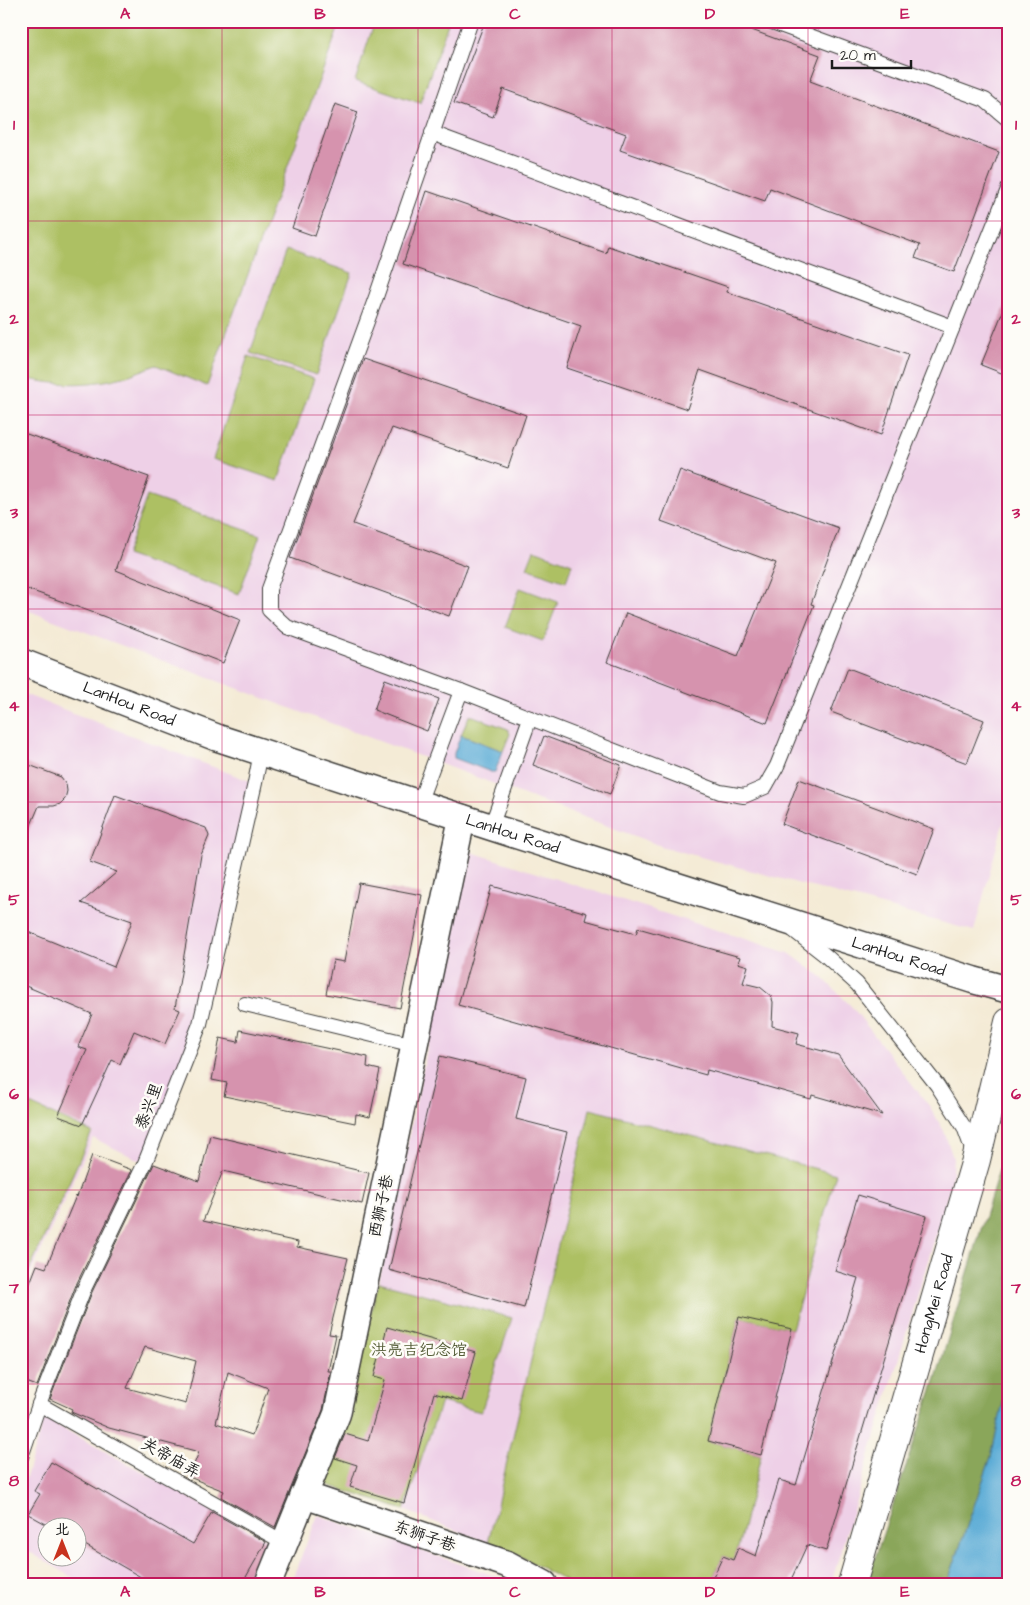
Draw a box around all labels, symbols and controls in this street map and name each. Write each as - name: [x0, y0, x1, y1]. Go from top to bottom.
- text: A: [120, 3, 131, 25]
- text: B: [314, 3, 326, 25]
- text: C: [509, 3, 521, 25]
- text: D: [705, 3, 716, 25]
- text: E: [900, 3, 910, 25]
- scale bar: [832, 38, 911, 70]
- text: 20 m: [840, 45, 876, 66]
- text: 1: [13, 114, 16, 136]
- text: 1: [1015, 114, 1018, 136]
- text: 2: [8, 308, 19, 330]
- text: 2: [1010, 308, 1021, 330]
- text: 3: [9, 502, 19, 524]
- text: 3: [1011, 502, 1021, 524]
- street label: LanHou Road: [80, 676, 179, 732]
- text: 4: [9, 695, 20, 717]
- text: 4: [1011, 695, 1022, 717]
- street label: LanHou Road: [463, 809, 562, 859]
- text: 5: [8, 889, 20, 911]
- text: 5: [1010, 889, 1022, 911]
- street label: LanHou Road: [849, 931, 948, 982]
- street label: 泰兴里: [130, 1080, 168, 1132]
- text: 6: [9, 1083, 19, 1105]
- text: 6: [1011, 1083, 1021, 1105]
- street label: 西狮子巷: [364, 1172, 398, 1240]
- street label: HongMei Road: [909, 1252, 959, 1356]
- text: 7: [8, 1277, 19, 1299]
- text: 7: [1010, 1277, 1021, 1299]
- park label: 洪亮吉纪念馆: [371, 1339, 467, 1361]
- street label: 关帝庙弄: [138, 1433, 204, 1483]
- text: 8: [9, 1470, 20, 1492]
- text: 8: [1011, 1470, 1022, 1492]
- street label: 东狮子巷: [391, 1515, 459, 1557]
- north arrow: [38, 1518, 88, 1568]
- text: 北: [55, 1520, 69, 1540]
- text: A: [120, 1581, 131, 1603]
- text: B: [314, 1581, 326, 1603]
- text: C: [509, 1581, 521, 1603]
- text: D: [705, 1581, 716, 1603]
- text: E: [900, 1581, 910, 1603]

